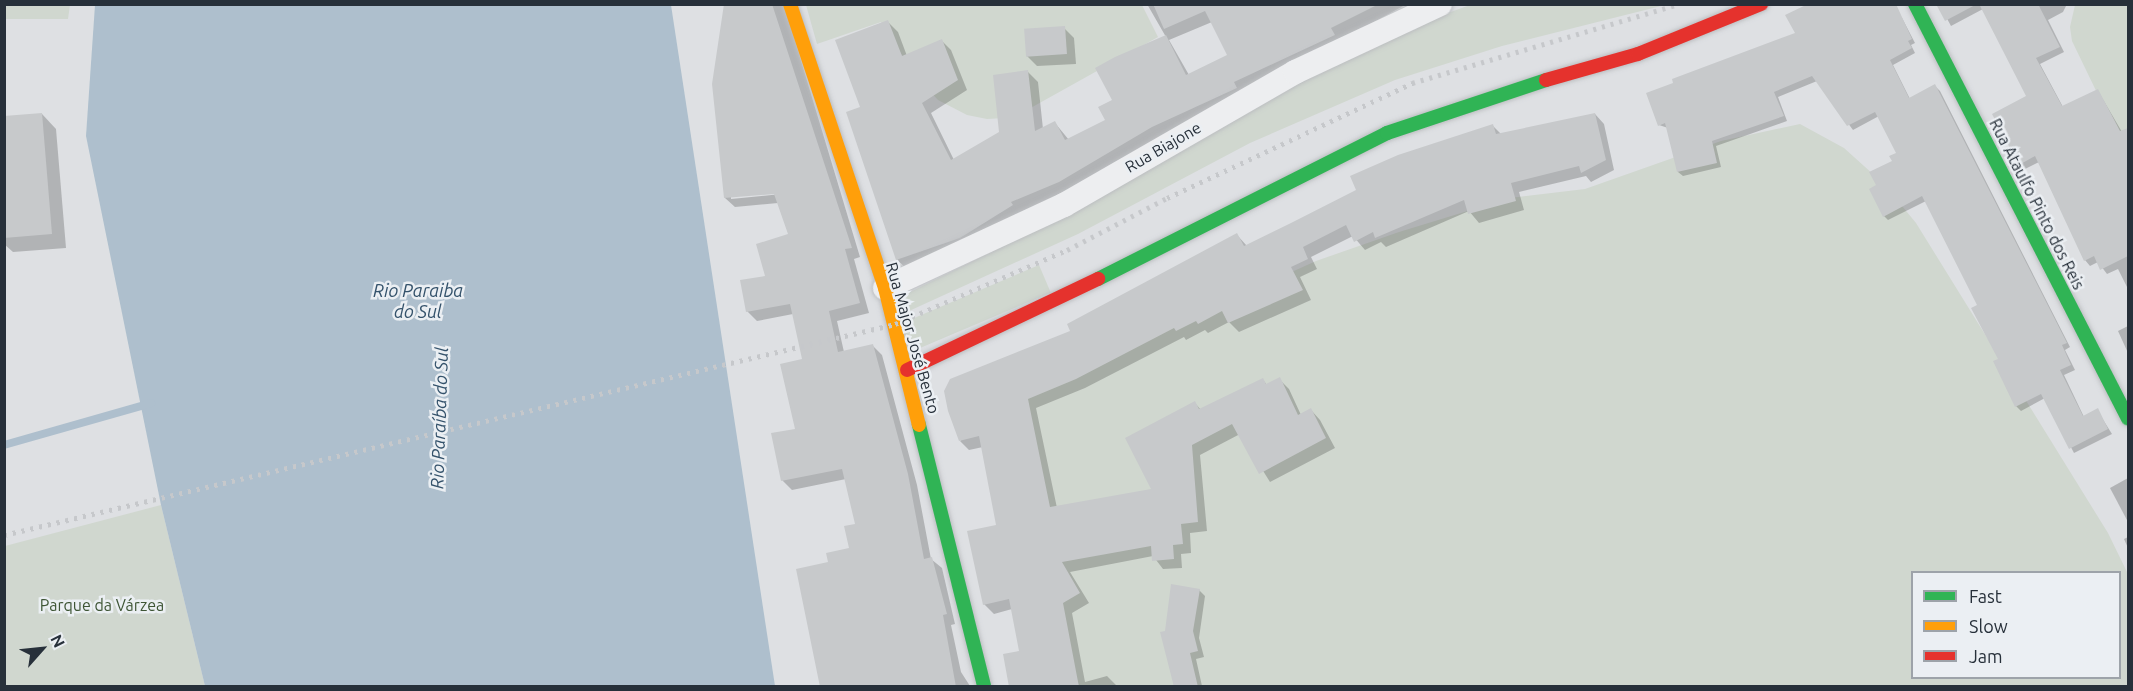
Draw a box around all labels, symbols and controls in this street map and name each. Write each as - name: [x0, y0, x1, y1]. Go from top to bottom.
- street label: Rua Ataulfo Pinto dos Reis: [1986, 115, 2088, 293]
- street label: Rua Biajone: [1122, 118, 1204, 176]
- street label: Rua Major José Bento: [882, 260, 944, 416]
- water label: Rio Paraiba do Sul: [373, 280, 463, 322]
- water label: Rio Paraíba do Sul: [426, 347, 452, 489]
- legend: [1911, 571, 2121, 679]
- text: Fast: [1969, 586, 2002, 606]
- park label: Parque da Várzea: [40, 595, 164, 615]
- text: Slow: [1969, 616, 2008, 636]
- north arrow: [12, 619, 72, 679]
- text: N: [47, 631, 69, 650]
- text: Jam: [1969, 646, 2003, 666]

